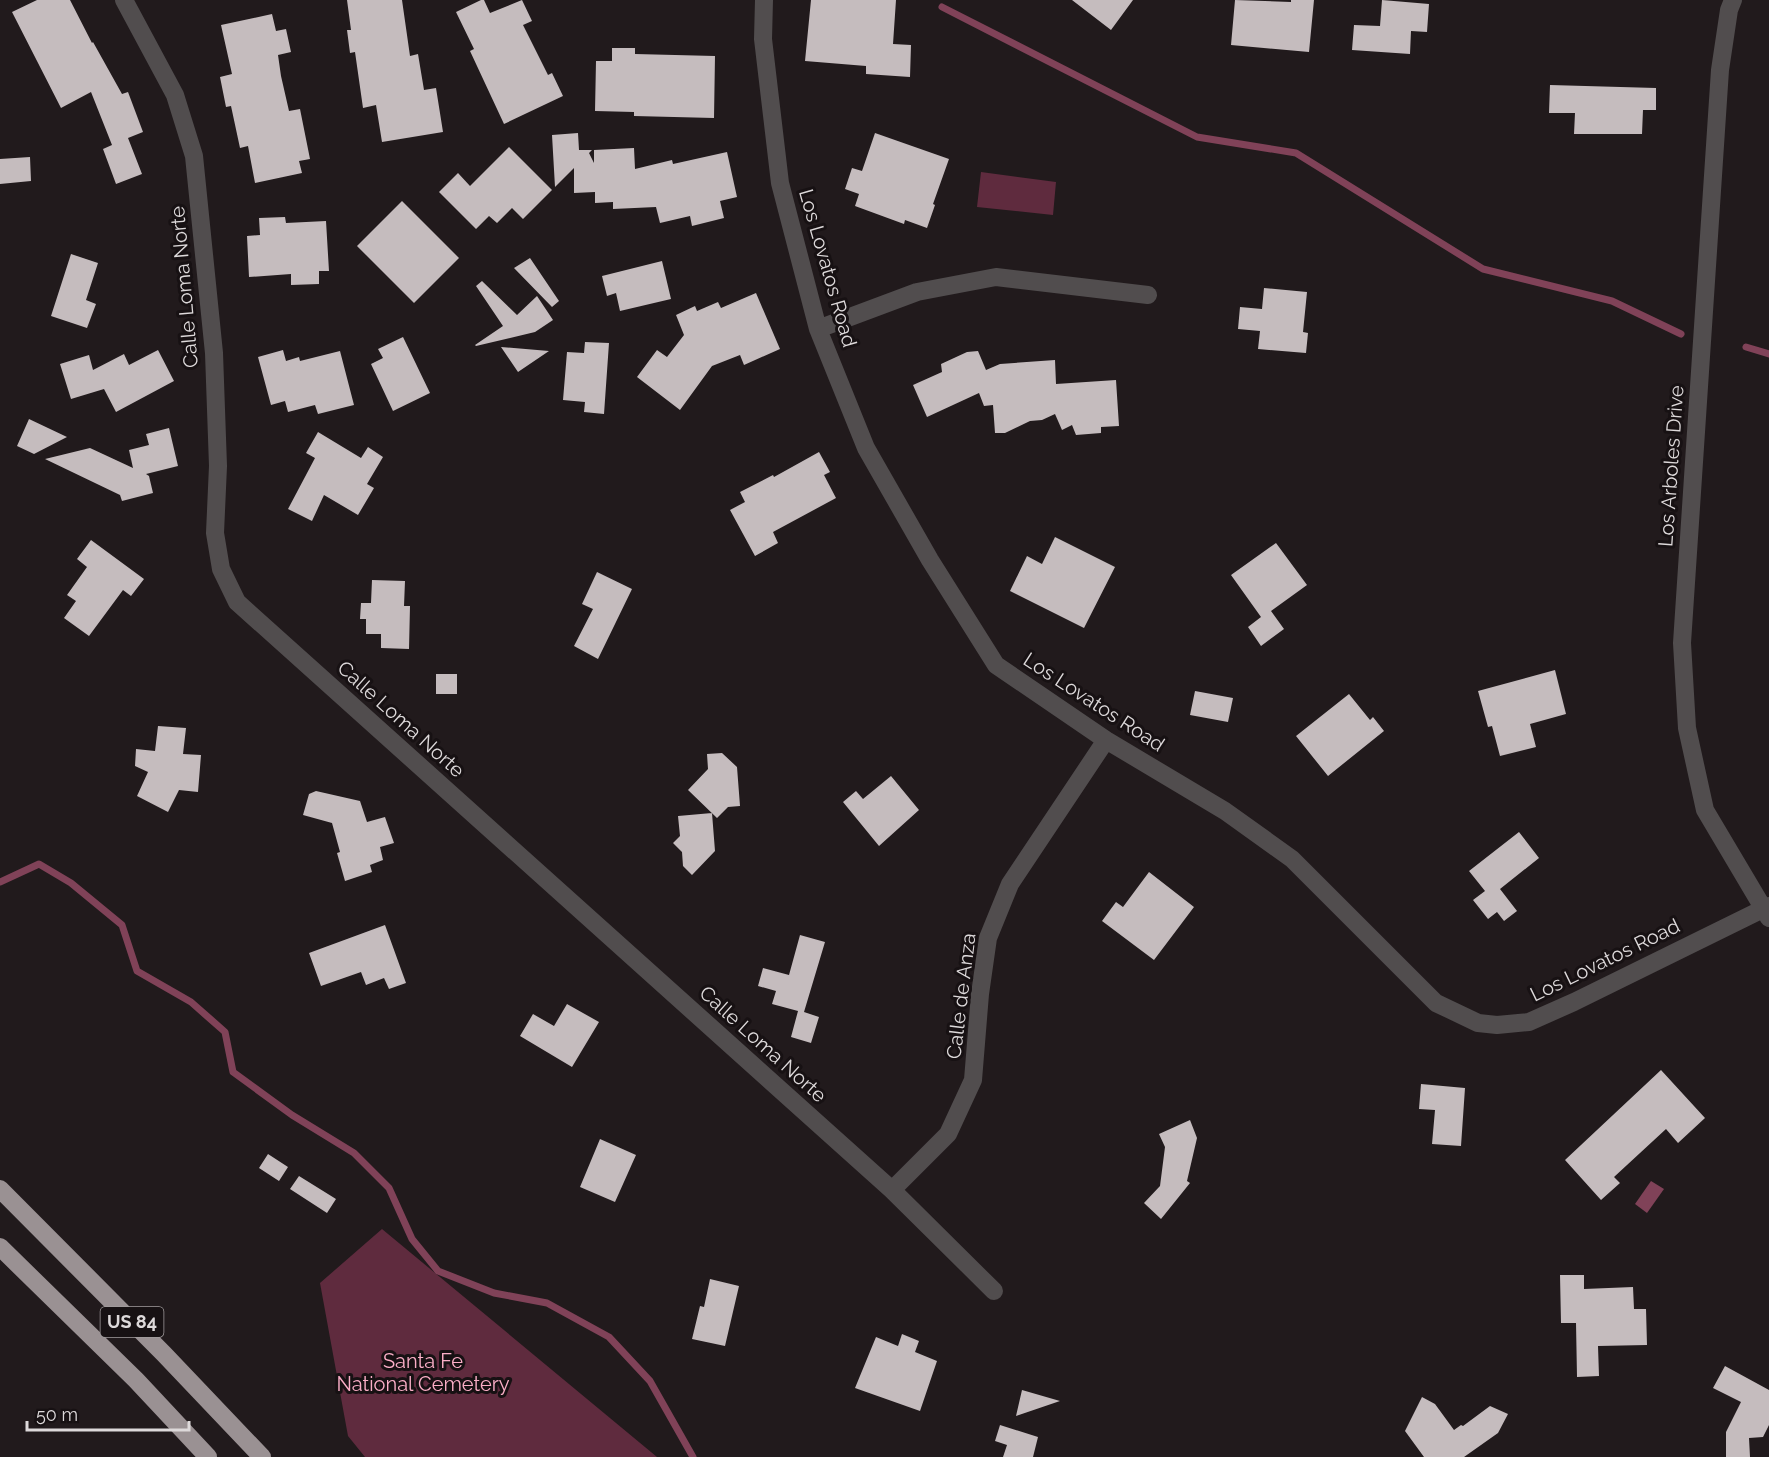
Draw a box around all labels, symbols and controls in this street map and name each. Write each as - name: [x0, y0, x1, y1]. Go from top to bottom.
- street label: Los Lovatos Road: [794, 186, 862, 350]
- street label: Calle Loma Norte: [165, 205, 203, 369]
- street label: Los Arboles Drive: [1653, 384, 1689, 548]
- street label: Los Lovatos Road: [1019, 647, 1169, 757]
- street label: Calle Loma Norte: [333, 656, 470, 782]
- street label: Los Lovatos Road: [1526, 913, 1684, 1007]
- street label: Calle de Anza: [941, 932, 981, 1060]
- street label: Calle Loma Norte: [695, 981, 832, 1107]
- road number: US 84: [100, 1307, 164, 1337]
- park label: Santa Fe National Cemetery: [336, 1349, 510, 1396]
- scale bar: [27, 1394, 189, 1432]
- text: 50 m: [36, 1404, 78, 1425]

